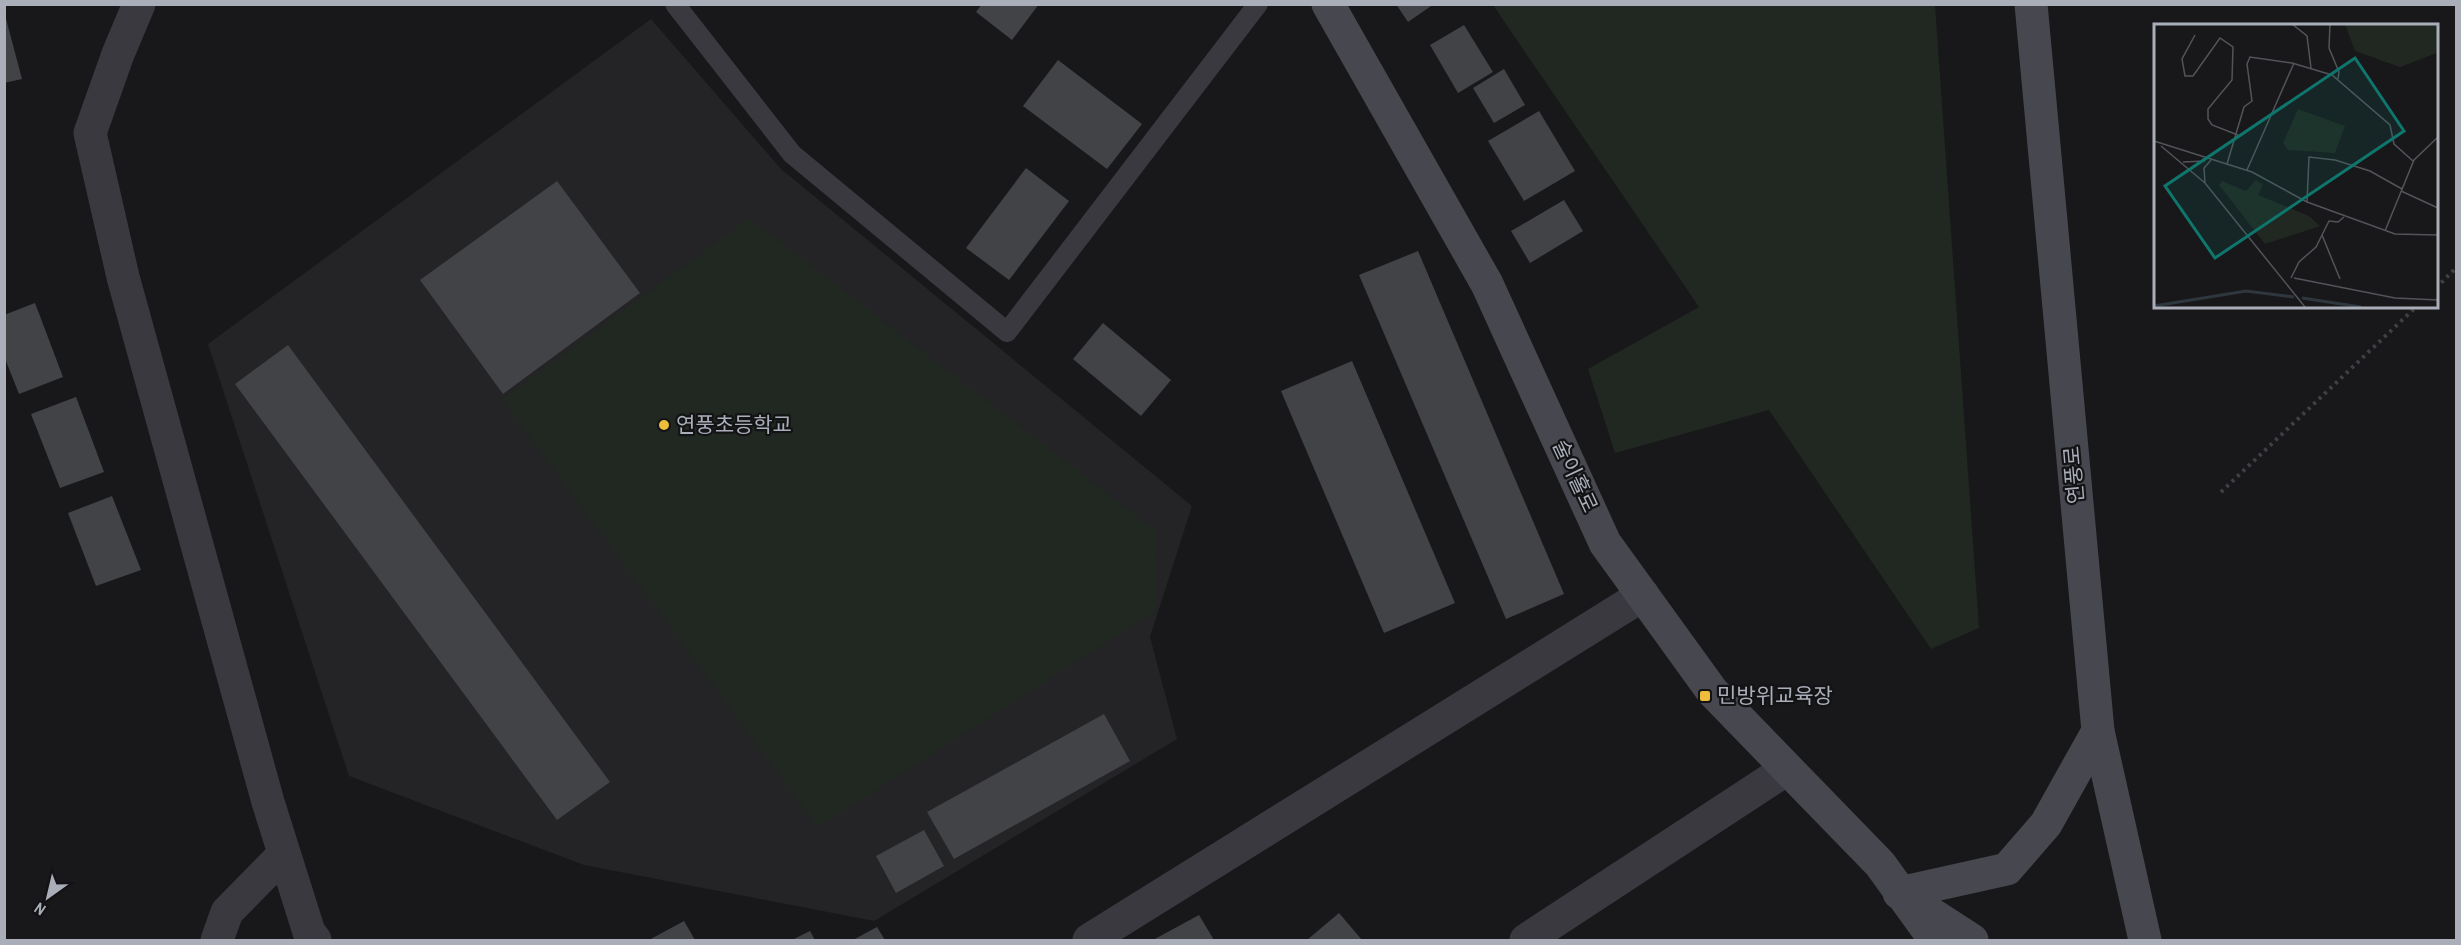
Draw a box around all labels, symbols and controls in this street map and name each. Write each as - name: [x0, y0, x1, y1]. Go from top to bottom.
- inset map: [2154, 24, 2437, 308]
- place label: 연풍초등학교: [676, 410, 792, 439]
- marker: 연풍초등학교: [657, 418, 671, 432]
- street label: 술이홀로: [1546, 435, 1605, 517]
- street label: 연풍로: [2057, 445, 2090, 505]
- place label: 민방위교육장: [1717, 681, 1833, 710]
- marker: 민방위교육장: [1698, 689, 1712, 703]
- north arrow: [18, 867, 78, 927]
- text: N: [30, 898, 50, 921]

